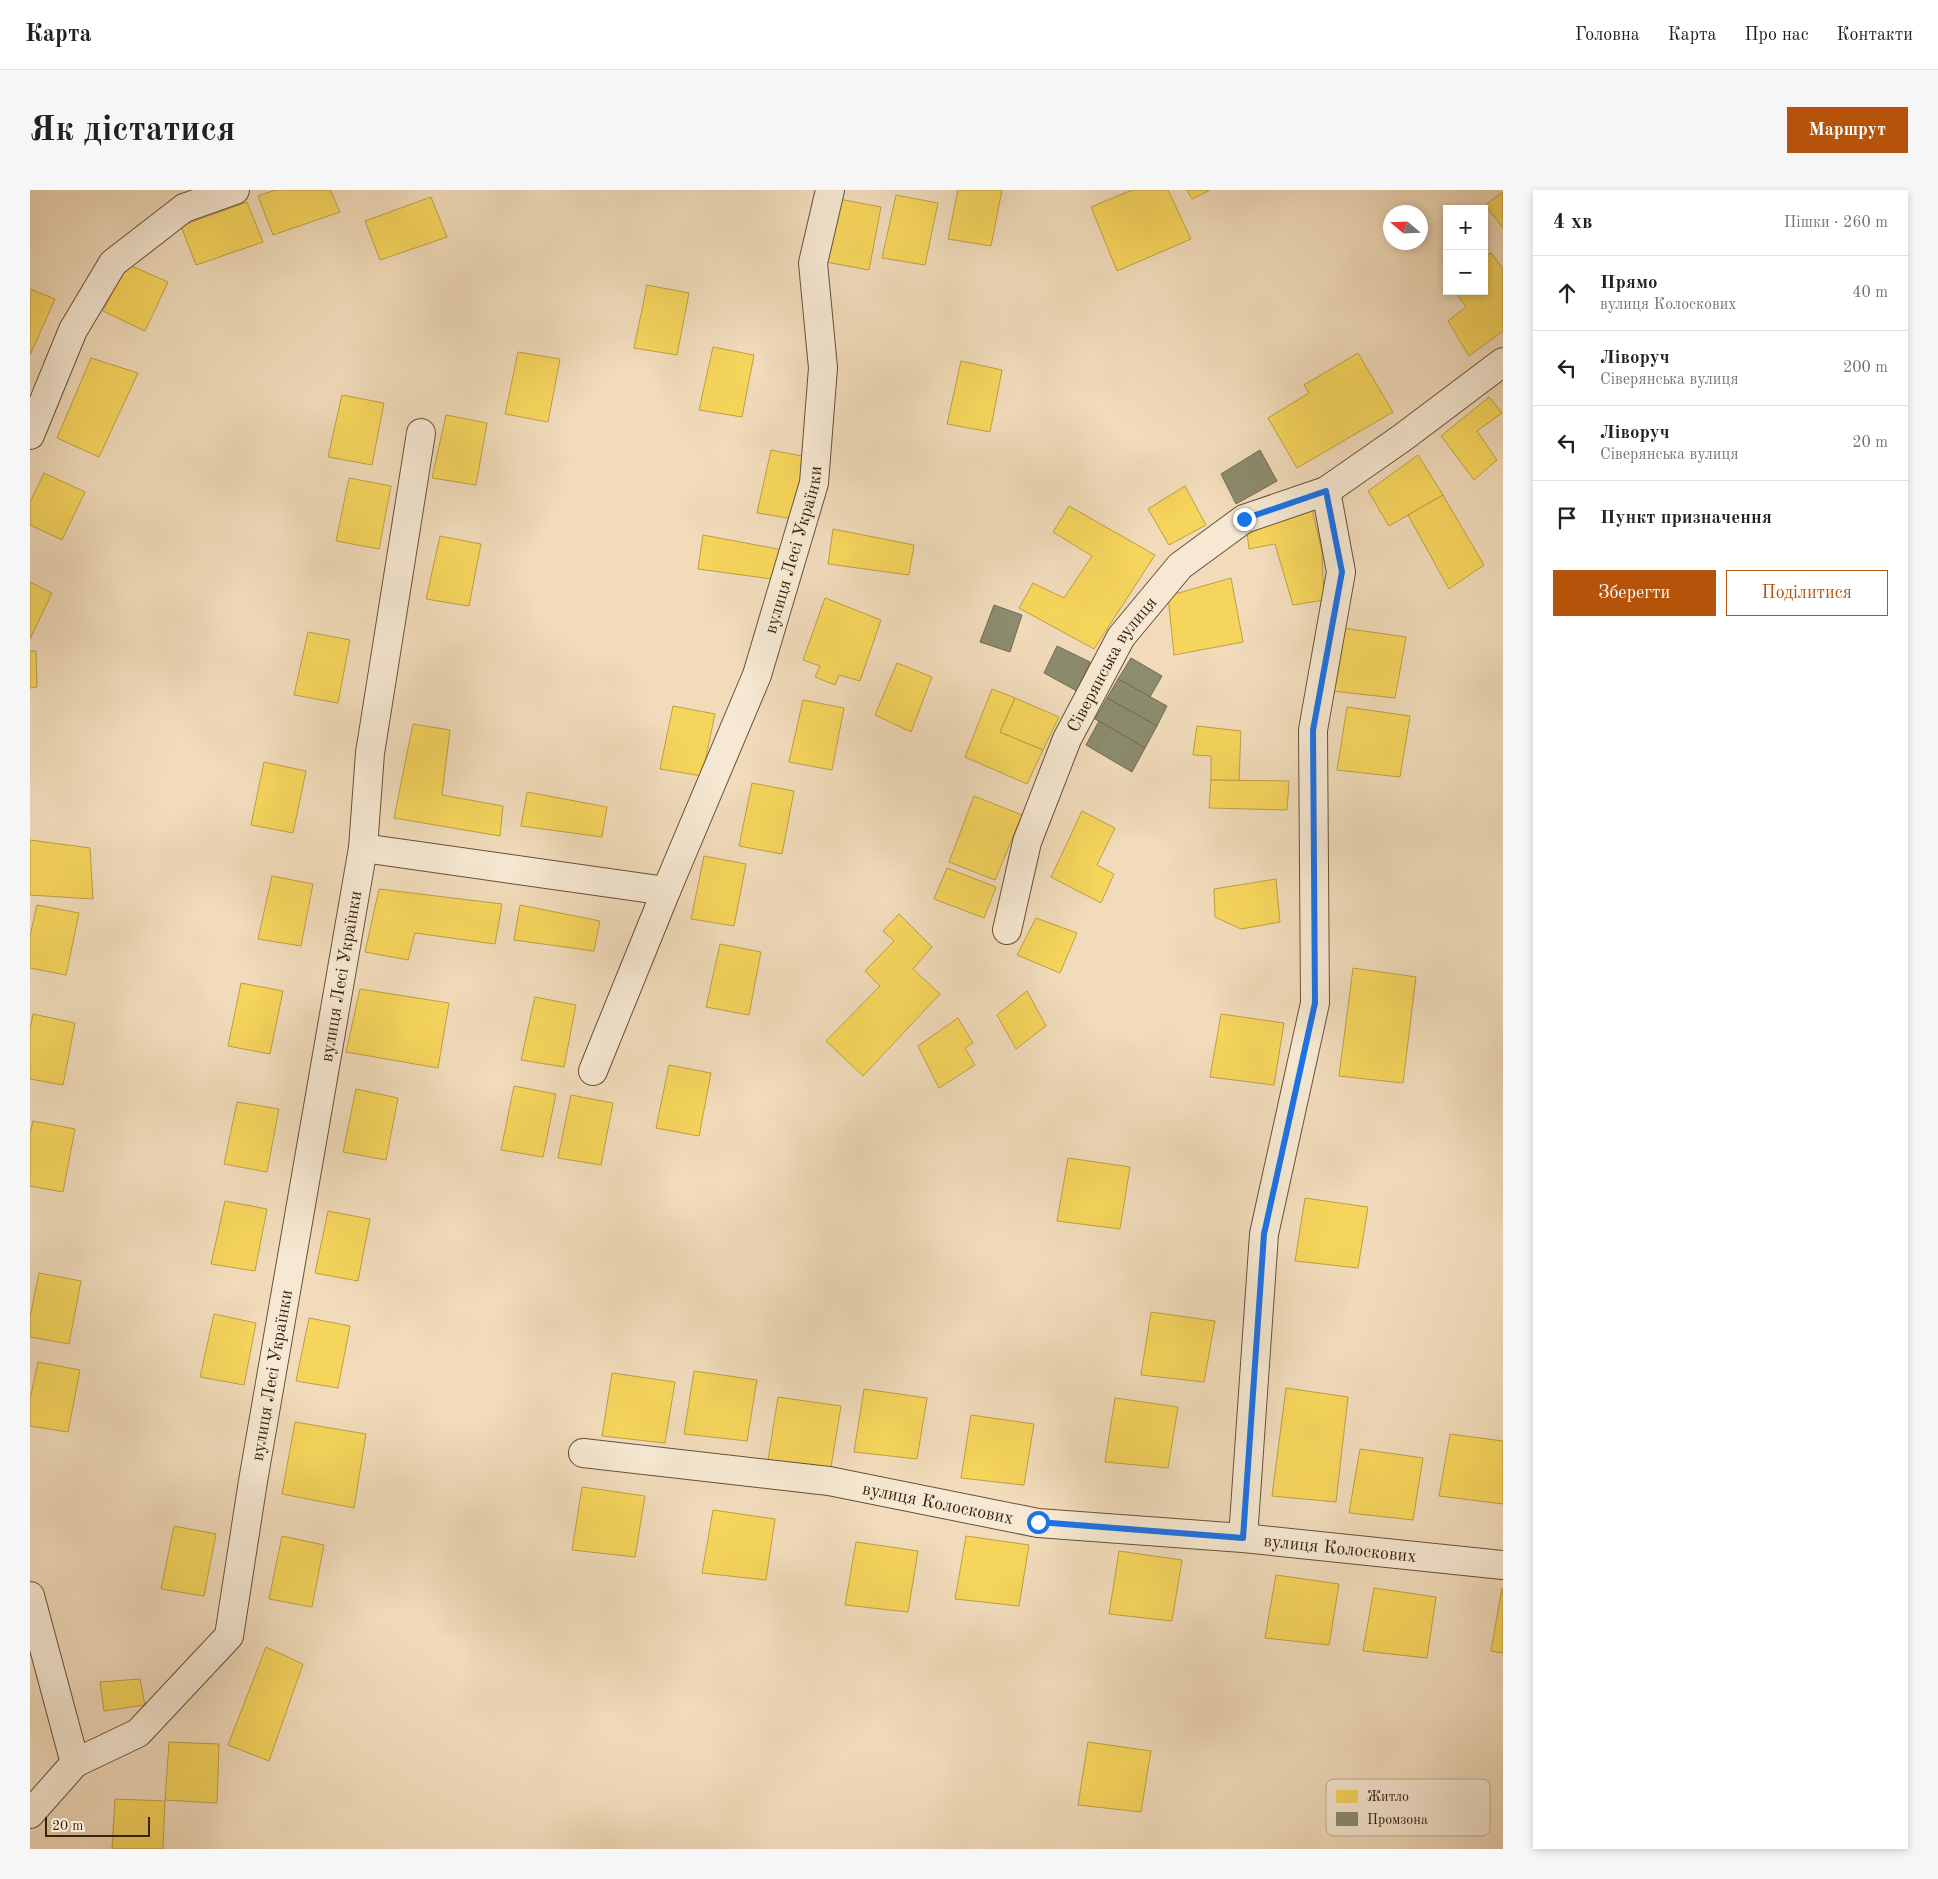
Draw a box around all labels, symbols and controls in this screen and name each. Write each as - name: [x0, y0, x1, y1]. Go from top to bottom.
- text: Карта: [25, 23, 92, 47]
- text: Головна: [1575, 26, 1640, 44]
- text: Карта: [1668, 26, 1716, 44]
- text: Про нас: [1744, 26, 1809, 44]
- text: Контакти: [1837, 26, 1913, 44]
- button: Маршрут: [1787, 107, 1908, 153]
- text: Як дістатися: [30, 113, 235, 148]
- north arrow: [1383, 205, 1428, 250]
- map controls: [1443, 205, 1488, 295]
- button: +: [1443, 205, 1488, 250]
- text: 4 хв: [1553, 212, 1592, 233]
- text: Пішки · 260 m: [1784, 215, 1888, 231]
- button: −: [1443, 250, 1488, 295]
- text: Прямо: [1600, 274, 1658, 293]
- icon: ahead: [1553, 279, 1581, 307]
- text: 40 m: [1852, 285, 1888, 301]
- text: вулиця Колоскових: [1600, 297, 1737, 313]
- text: Ліворуч: [1600, 349, 1670, 368]
- icon: left: [1553, 354, 1581, 382]
- text: 200 m: [1843, 360, 1888, 376]
- text: Сіверянська вулиця: [1600, 372, 1739, 388]
- text: Ліворуч: [1600, 424, 1670, 443]
- icon: left: [1553, 429, 1581, 457]
- text: 20 m: [1852, 435, 1888, 451]
- text: Сіверянська вулиця: [1600, 447, 1739, 463]
- street label: вулиця Лесі Українки: [762, 465, 825, 636]
- icon: arrive: [1553, 504, 1581, 532]
- route end: [1233, 508, 1256, 531]
- text: Пункт призначення: [1600, 509, 1772, 528]
- button: Зберегти: [1553, 570, 1716, 616]
- button: Поділитися: [1726, 570, 1888, 616]
- street label: Сіверянська вулиця: [1064, 594, 1161, 735]
- street label: вулиця Лесі Українки: [318, 889, 365, 1063]
- street label: вулиця Лесі Українки: [249, 1288, 296, 1462]
- street label: вулиця Колоскових: [861, 1480, 1015, 1528]
- route start: [1027, 1511, 1050, 1534]
- street label: вулиця Колоскових: [1263, 1532, 1418, 1566]
- legend: [1326, 1779, 1490, 1836]
- text: Житло: [1367, 1790, 1409, 1804]
- text: Промзона: [1367, 1813, 1428, 1827]
- scale bar: [45, 1814, 150, 1837]
- text: 20 m: [52, 1819, 83, 1833]

